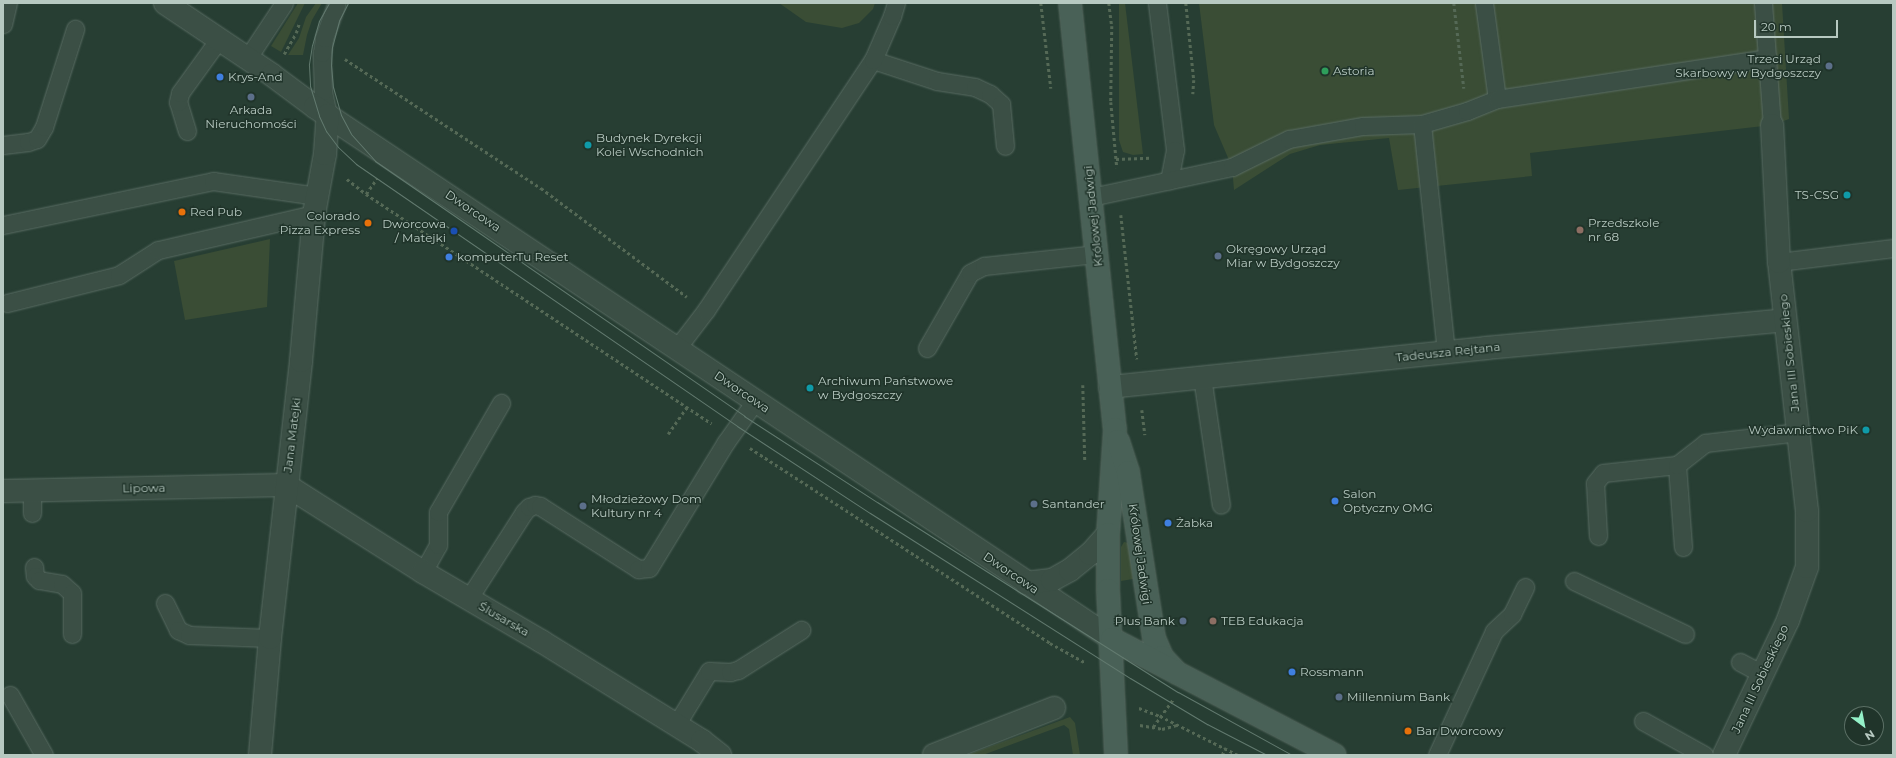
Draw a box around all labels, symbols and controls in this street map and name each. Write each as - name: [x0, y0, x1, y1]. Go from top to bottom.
- scale bar: [1756, 12, 1840, 38]
- text: 20 m: [1761, 19, 1792, 34]
- place label: Trzeci Urząd Skarbowy w Bydgoszczy: [1675, 52, 1821, 80]
- marker: Trzeci Urząd Skarbowy w Bydgoszczy: [1824, 61, 1834, 71]
- place label: Astoria: [1333, 64, 1375, 78]
- marker: Astoria: [1320, 66, 1330, 76]
- place label: Krys-And: [228, 70, 283, 84]
- marker: Krys-And: [215, 72, 225, 82]
- marker: Arkada Nieruchomości: [246, 92, 256, 102]
- place label: Arkada Nieruchomości: [205, 103, 297, 131]
- place label: Budynek Dyrekcji Kolei Wschodnich: [596, 131, 704, 159]
- marker: Budynek Dyrekcji Kolei Wschodnich: [583, 140, 593, 150]
- street label: Królowej Jadwigi: [1081, 165, 1105, 267]
- street label: Dworcowa: [443, 187, 503, 235]
- place label: TS-CSG: [1795, 188, 1839, 202]
- marker: TS-CSG: [1842, 190, 1852, 200]
- place label: Red Pub: [190, 205, 242, 219]
- marker: Red Pub: [177, 207, 187, 217]
- place label: Colorado Pizza Express: [280, 209, 360, 237]
- place label: Przedszkole nr 68: [1588, 216, 1659, 244]
- place label: Dworcowa / Matejki: [382, 217, 446, 245]
- marker: Colorado Pizza Express: [363, 218, 373, 228]
- marker: Przedszkole nr 68: [1575, 225, 1585, 235]
- marker: Dworcowa / Matejki: [449, 226, 459, 236]
- place label: Okręgowy Urząd Miar w Bydgoszczy: [1226, 242, 1340, 270]
- place label: komputerTu Reset: [457, 250, 568, 264]
- marker: Okręgowy Urząd Miar w Bydgoszczy: [1213, 251, 1223, 261]
- marker: komputerTu Reset: [444, 252, 454, 262]
- street label: Jana III Sobieskiego: [1776, 293, 1802, 413]
- street label: Tadeusza Rejtana: [1395, 339, 1501, 365]
- street label: Dworcowa: [712, 368, 772, 416]
- place label: Archiwum Państwowe w Bydgoszczy: [818, 374, 953, 402]
- marker: Archiwum Państwowe w Bydgoszczy: [805, 383, 815, 393]
- street label: Jana Matejki: [280, 397, 304, 473]
- place label: Wydawnictwo PiK: [1748, 423, 1858, 437]
- marker: Wydawnictwo PiK: [1861, 425, 1871, 435]
- street label: Lipowa: [122, 480, 166, 496]
- place label: Salon Optyczny OMG: [1343, 487, 1433, 515]
- place label: Młodzieżowy Dom Kultury nr 4: [591, 492, 702, 520]
- marker: Salon Optyczny OMG: [1330, 496, 1340, 506]
- place label: Santander: [1042, 497, 1105, 511]
- marker: Santander: [1029, 499, 1039, 509]
- marker: Młodzieżowy Dom Kultury nr 4: [578, 501, 588, 511]
- street label: Królowej Jadwigi: [1126, 503, 1154, 605]
- place label: Żabka: [1176, 516, 1213, 530]
- marker: Żabka: [1163, 518, 1173, 528]
- street label: Dworcowa: [981, 549, 1041, 597]
- street label: Ślusarska: [476, 599, 532, 639]
- place label: Plus Bank: [1115, 614, 1175, 628]
- place label: TEB Edukacja: [1221, 614, 1304, 628]
- marker: Plus Bank: [1178, 616, 1188, 626]
- marker: TEB Edukacja: [1208, 616, 1218, 626]
- street label: Jana III Sobieskiego: [1728, 622, 1792, 736]
- place label: Rossmann: [1300, 665, 1364, 679]
- marker: Rossmann: [1287, 667, 1297, 677]
- place label: Millennium Bank: [1347, 690, 1450, 704]
- marker: Millennium Bank: [1334, 692, 1344, 702]
- north arrow: [1844, 706, 1884, 746]
- place label: Bar Dworcowy: [1416, 724, 1504, 738]
- marker: Bar Dworcowy: [1403, 726, 1413, 736]
- text: N: [1862, 727, 1877, 744]

